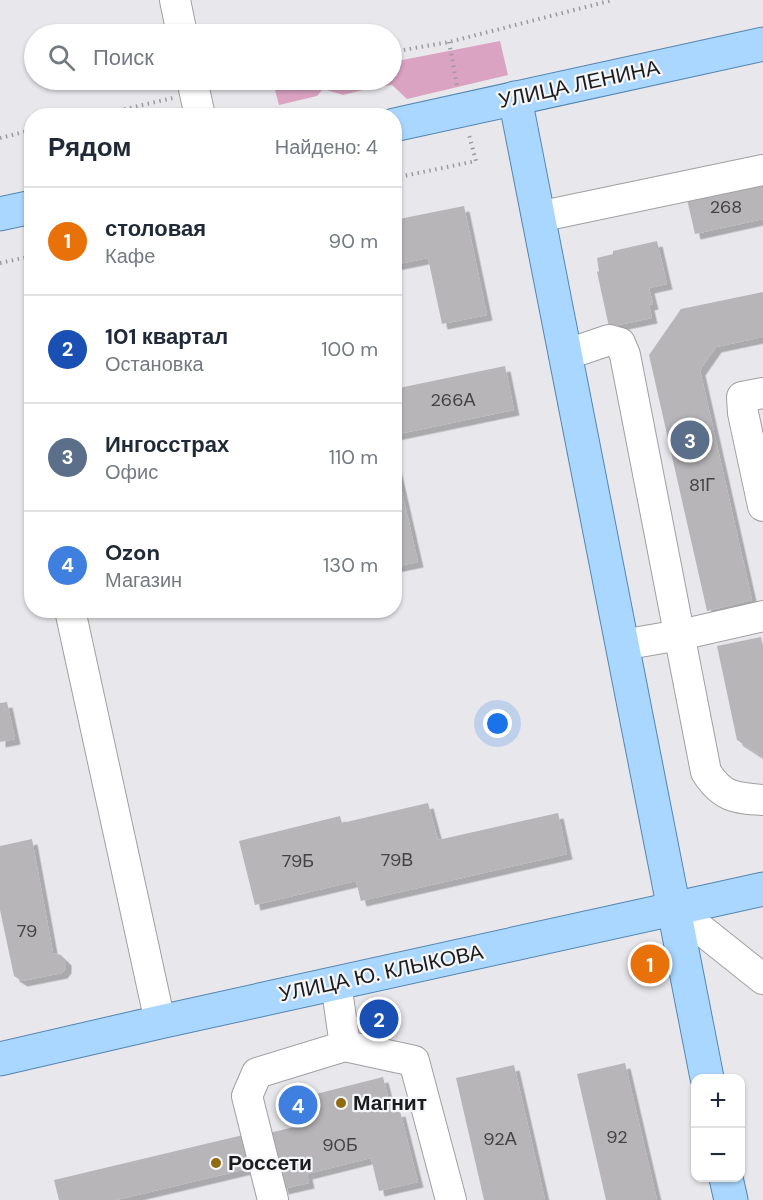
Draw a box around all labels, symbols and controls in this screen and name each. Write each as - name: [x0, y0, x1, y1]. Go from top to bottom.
- search box: [24, 24, 402, 90]
- icon: search: [45, 41, 78, 74]
- text: Поиск: [93, 43, 154, 72]
- street label: УЛИЦА ЛЕНИНА: [496, 53, 662, 115]
- text: Рядом: [48, 130, 131, 164]
- text: Найдено: 4: [275, 134, 378, 160]
- house number: 268: [710, 195, 742, 219]
- text: столовая: [105, 214, 206, 243]
- text: 1: [64, 228, 71, 254]
- text: 90 m: [329, 228, 378, 254]
- text: Кафе: [105, 243, 155, 269]
- text: 101 квартал: [105, 322, 228, 351]
- text: 2: [62, 336, 73, 362]
- text: 100 m: [321, 336, 378, 362]
- text: Остановка: [105, 351, 204, 377]
- house number: 266А: [431, 388, 475, 412]
- pin: 3: [670, 418, 710, 462]
- text: Ингосстрах: [105, 430, 229, 459]
- text: 3: [61, 444, 74, 470]
- text: 110 m: [329, 444, 378, 470]
- text: Офис: [105, 459, 158, 485]
- house number: 81Г: [689, 473, 715, 497]
- text: Ozon: [105, 538, 160, 567]
- text: 4: [61, 552, 74, 578]
- text: 130 m: [323, 552, 378, 578]
- text: Магазин: [105, 567, 182, 593]
- your location: [483, 709, 512, 738]
- house number: 79В: [381, 848, 413, 872]
- house number: 79Б: [282, 849, 314, 873]
- house number: 79: [17, 919, 37, 943]
- street label: УЛИЦА Ю. КЛЫКОВА: [276, 938, 486, 1008]
- pin: 1: [630, 942, 670, 986]
- pin: 2: [360, 996, 398, 1042]
- map controls: [691, 1074, 745, 1182]
- button: +: [691, 1074, 745, 1128]
- pin: 4: [278, 1082, 318, 1128]
- place label: Магнит: [353, 1089, 427, 1117]
- marker: Магнит: [334, 1096, 348, 1110]
- house number: 92: [606, 1125, 628, 1149]
- house number: 92А: [483, 1127, 517, 1151]
- button: −: [691, 1128, 745, 1182]
- house number: 90Б: [322, 1133, 358, 1157]
- place label: Россети: [228, 1149, 312, 1177]
- marker: Россети: [209, 1156, 223, 1170]

